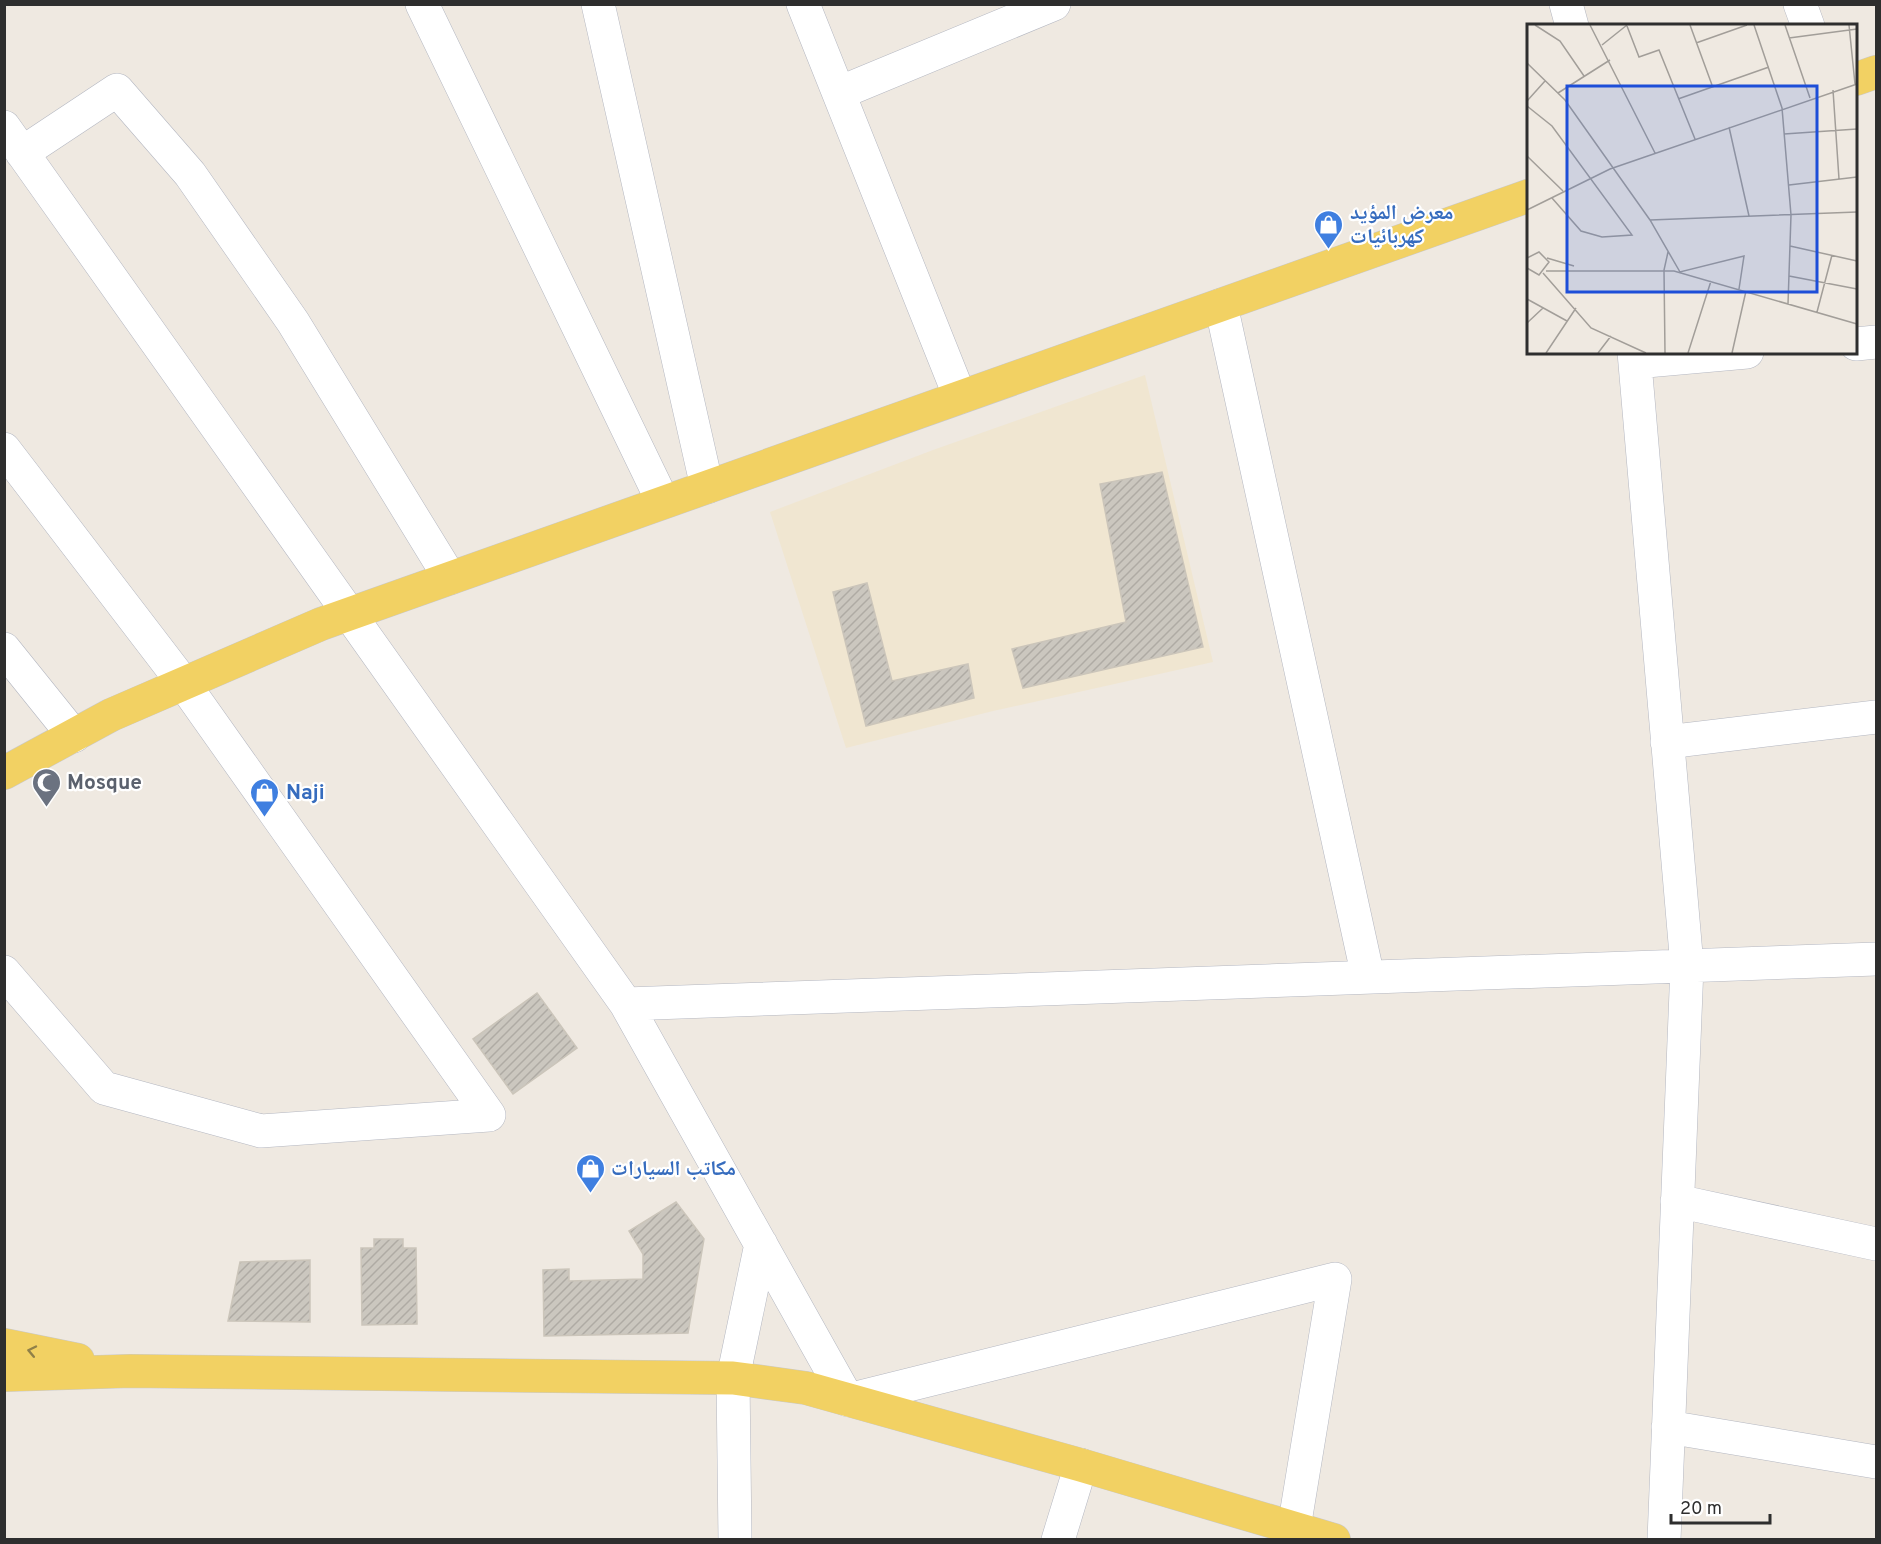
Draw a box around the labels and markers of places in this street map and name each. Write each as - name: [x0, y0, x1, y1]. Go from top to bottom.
- place label: معرض المؤيد كهربائيات: [1350, 200, 1453, 251]
- shop icon: معرض المؤيد كهربائيات: [1313, 208, 1345, 250]
- mosque icon: Mosque: [30, 766, 62, 808]
- place label: Mosque: [67, 770, 142, 797]
- shop icon: Naji: [249, 776, 281, 818]
- place label: Naji: [286, 780, 325, 807]
- shop icon: مكاتب السيارات: [574, 1152, 606, 1194]
- place label: مكاتب السيارات: [611, 1156, 736, 1183]

